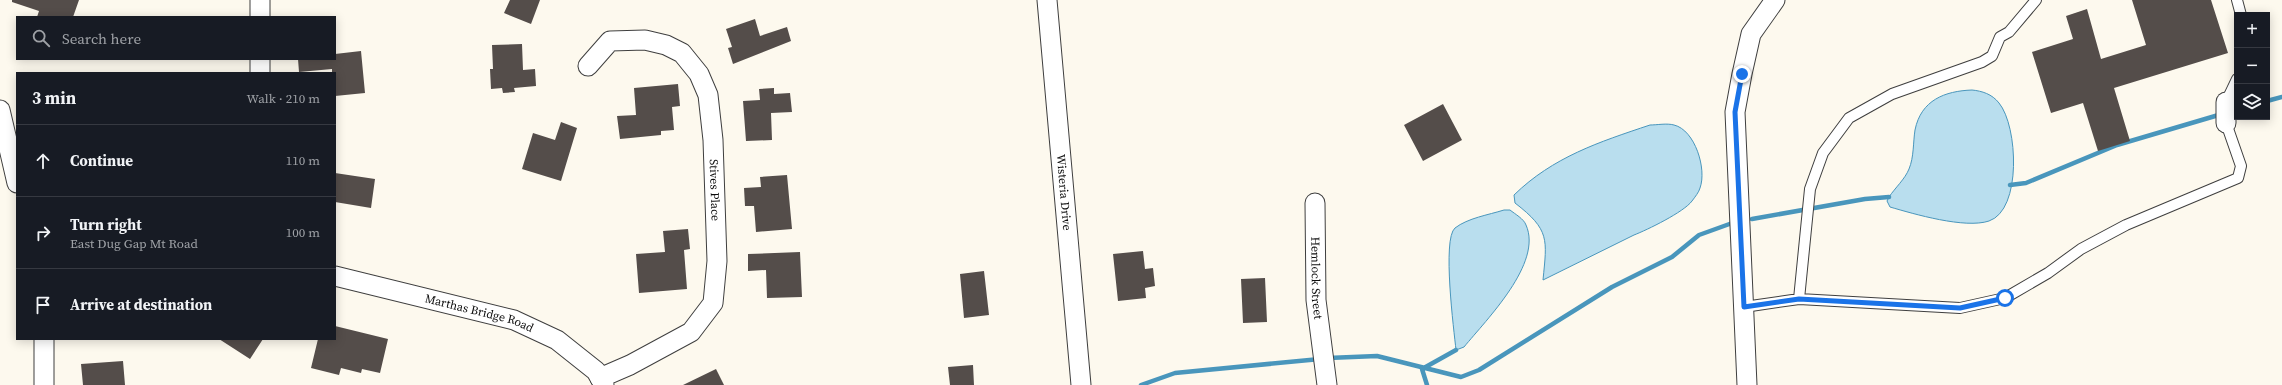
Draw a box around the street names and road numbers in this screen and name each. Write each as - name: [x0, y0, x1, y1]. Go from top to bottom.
- street label: Wisteria Drive: [1053, 153, 1075, 231]
- street label: Stives Place: [706, 159, 724, 221]
- street label: Hemlock Street: [1307, 237, 1326, 320]
- street label: Marthas Bridge Road: [423, 290, 536, 336]

